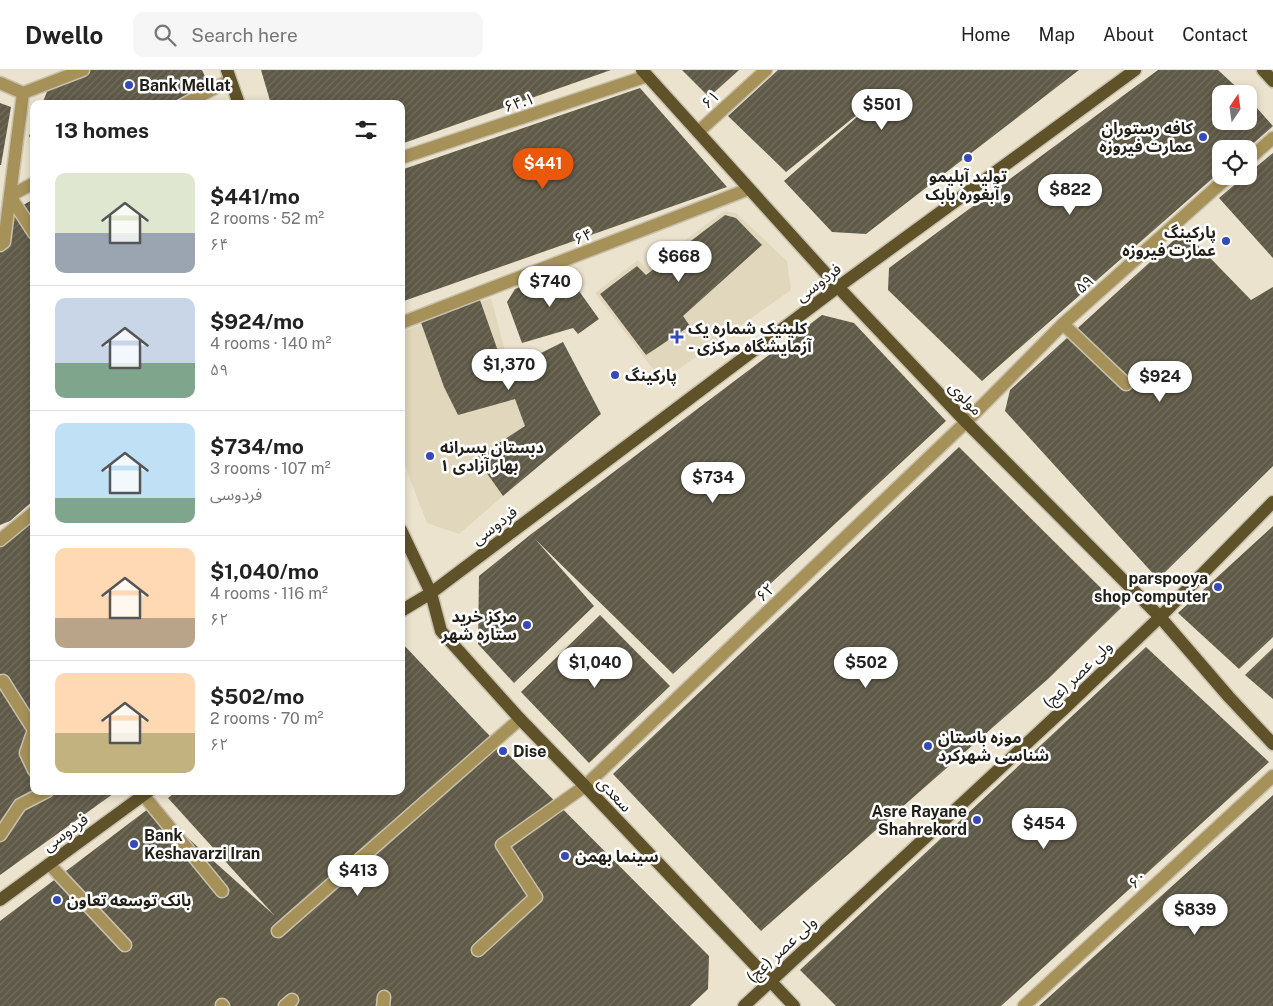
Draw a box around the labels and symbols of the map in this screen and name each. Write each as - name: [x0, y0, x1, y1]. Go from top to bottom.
- place label: Bank Mellat: [139, 76, 231, 95]
- marker: Bank Mellat: [123, 79, 135, 91]
- north arrow: [1212, 85, 1258, 130]
- street label: ۶۱: [697, 86, 724, 113]
- pin: $501: [852, 88, 912, 131]
- street label: ۶۴.۱: [501, 89, 537, 116]
- place label: کافه رستوران عمارت فیروزه: [1099, 119, 1194, 156]
- marker: کافه رستوران عمارت فیروزه: [1197, 131, 1209, 143]
- pin: $441: [513, 148, 573, 190]
- marker: تولید آبلیمو و آبغوره بابک: [962, 152, 974, 164]
- place label: تولید آبلیمو و آبغوره بابک: [925, 167, 1011, 204]
- pin: $822: [1040, 174, 1100, 216]
- place label: پارکینگ عمارت فیروزه: [1122, 223, 1216, 260]
- street label: ۶۴: [571, 224, 595, 249]
- marker: پارکینگ عمارت فیروزه: [1220, 235, 1232, 247]
- pin: $668: [649, 240, 709, 283]
- street label: فردوسی: [792, 259, 845, 306]
- pin: $740: [520, 266, 580, 308]
- street label: ۵۹: [1071, 271, 1097, 298]
- place label: کلینیک شماره یک - آزمایشگاه مرکزی: [688, 319, 812, 356]
- marker: کلینیک شماره یک - آزمایشگاه مرکزی: [670, 330, 684, 344]
- pin: $1,370: [468, 348, 550, 391]
- pin: $924: [1130, 360, 1190, 403]
- place label: پارکینگ: [625, 366, 677, 386]
- marker: پارکینگ: [609, 369, 621, 381]
- street label: مولوی: [945, 377, 986, 419]
- place label: دبستان پسرانه بهار آزادی ۱: [440, 438, 544, 475]
- marker: دبستان پسرانه بهار آزادی ۱: [424, 450, 436, 462]
- pin: $734: [683, 462, 743, 504]
- street label: فردوسی: [468, 502, 521, 549]
- place label: parspooya shop computer: [1094, 569, 1208, 606]
- street label: ۶۲: [752, 579, 779, 606]
- marker: parspooya shop computer: [1212, 581, 1224, 593]
- place label: مرکز خرید ستاره شهر: [441, 607, 517, 644]
- marker: مرکز خرید ستاره شهر: [521, 619, 533, 631]
- street label: ولی عصر (عج): [1039, 637, 1118, 714]
- pin: $1,040: [554, 646, 636, 689]
- pin: $502: [836, 646, 896, 689]
- place label: موزه باستان شناسی شهرکرد: [938, 728, 1049, 765]
- marker: موزه باستان شناسی شهرکرد: [922, 740, 934, 752]
- place label: Dise: [513, 742, 546, 761]
- marker: Dise: [497, 745, 509, 757]
- street label: سعدی: [594, 773, 636, 816]
- place label: Asre Rayane Shahrekord: [872, 802, 967, 839]
- pin: $454: [1014, 808, 1074, 850]
- street label: فردوسی: [39, 809, 92, 855]
- marker: Asre Rayane Shahrekord: [971, 814, 983, 826]
- place label: Bank Keshavarzi Iran: [144, 826, 260, 863]
- marker: Bank Keshavarzi Iran: [128, 838, 140, 850]
- place label: سینما بهمن: [575, 847, 659, 866]
- marker: سینما بهمن: [559, 850, 571, 862]
- pin: $413: [328, 854, 388, 897]
- street label: ۶۰: [1124, 866, 1151, 893]
- place label: بانک توسعه تعاون: [67, 891, 191, 910]
- marker: بانک توسعه تعاون: [51, 894, 63, 906]
- pin: $839: [1165, 894, 1225, 936]
- street label: ولی عصر (عج): [742, 912, 822, 989]

